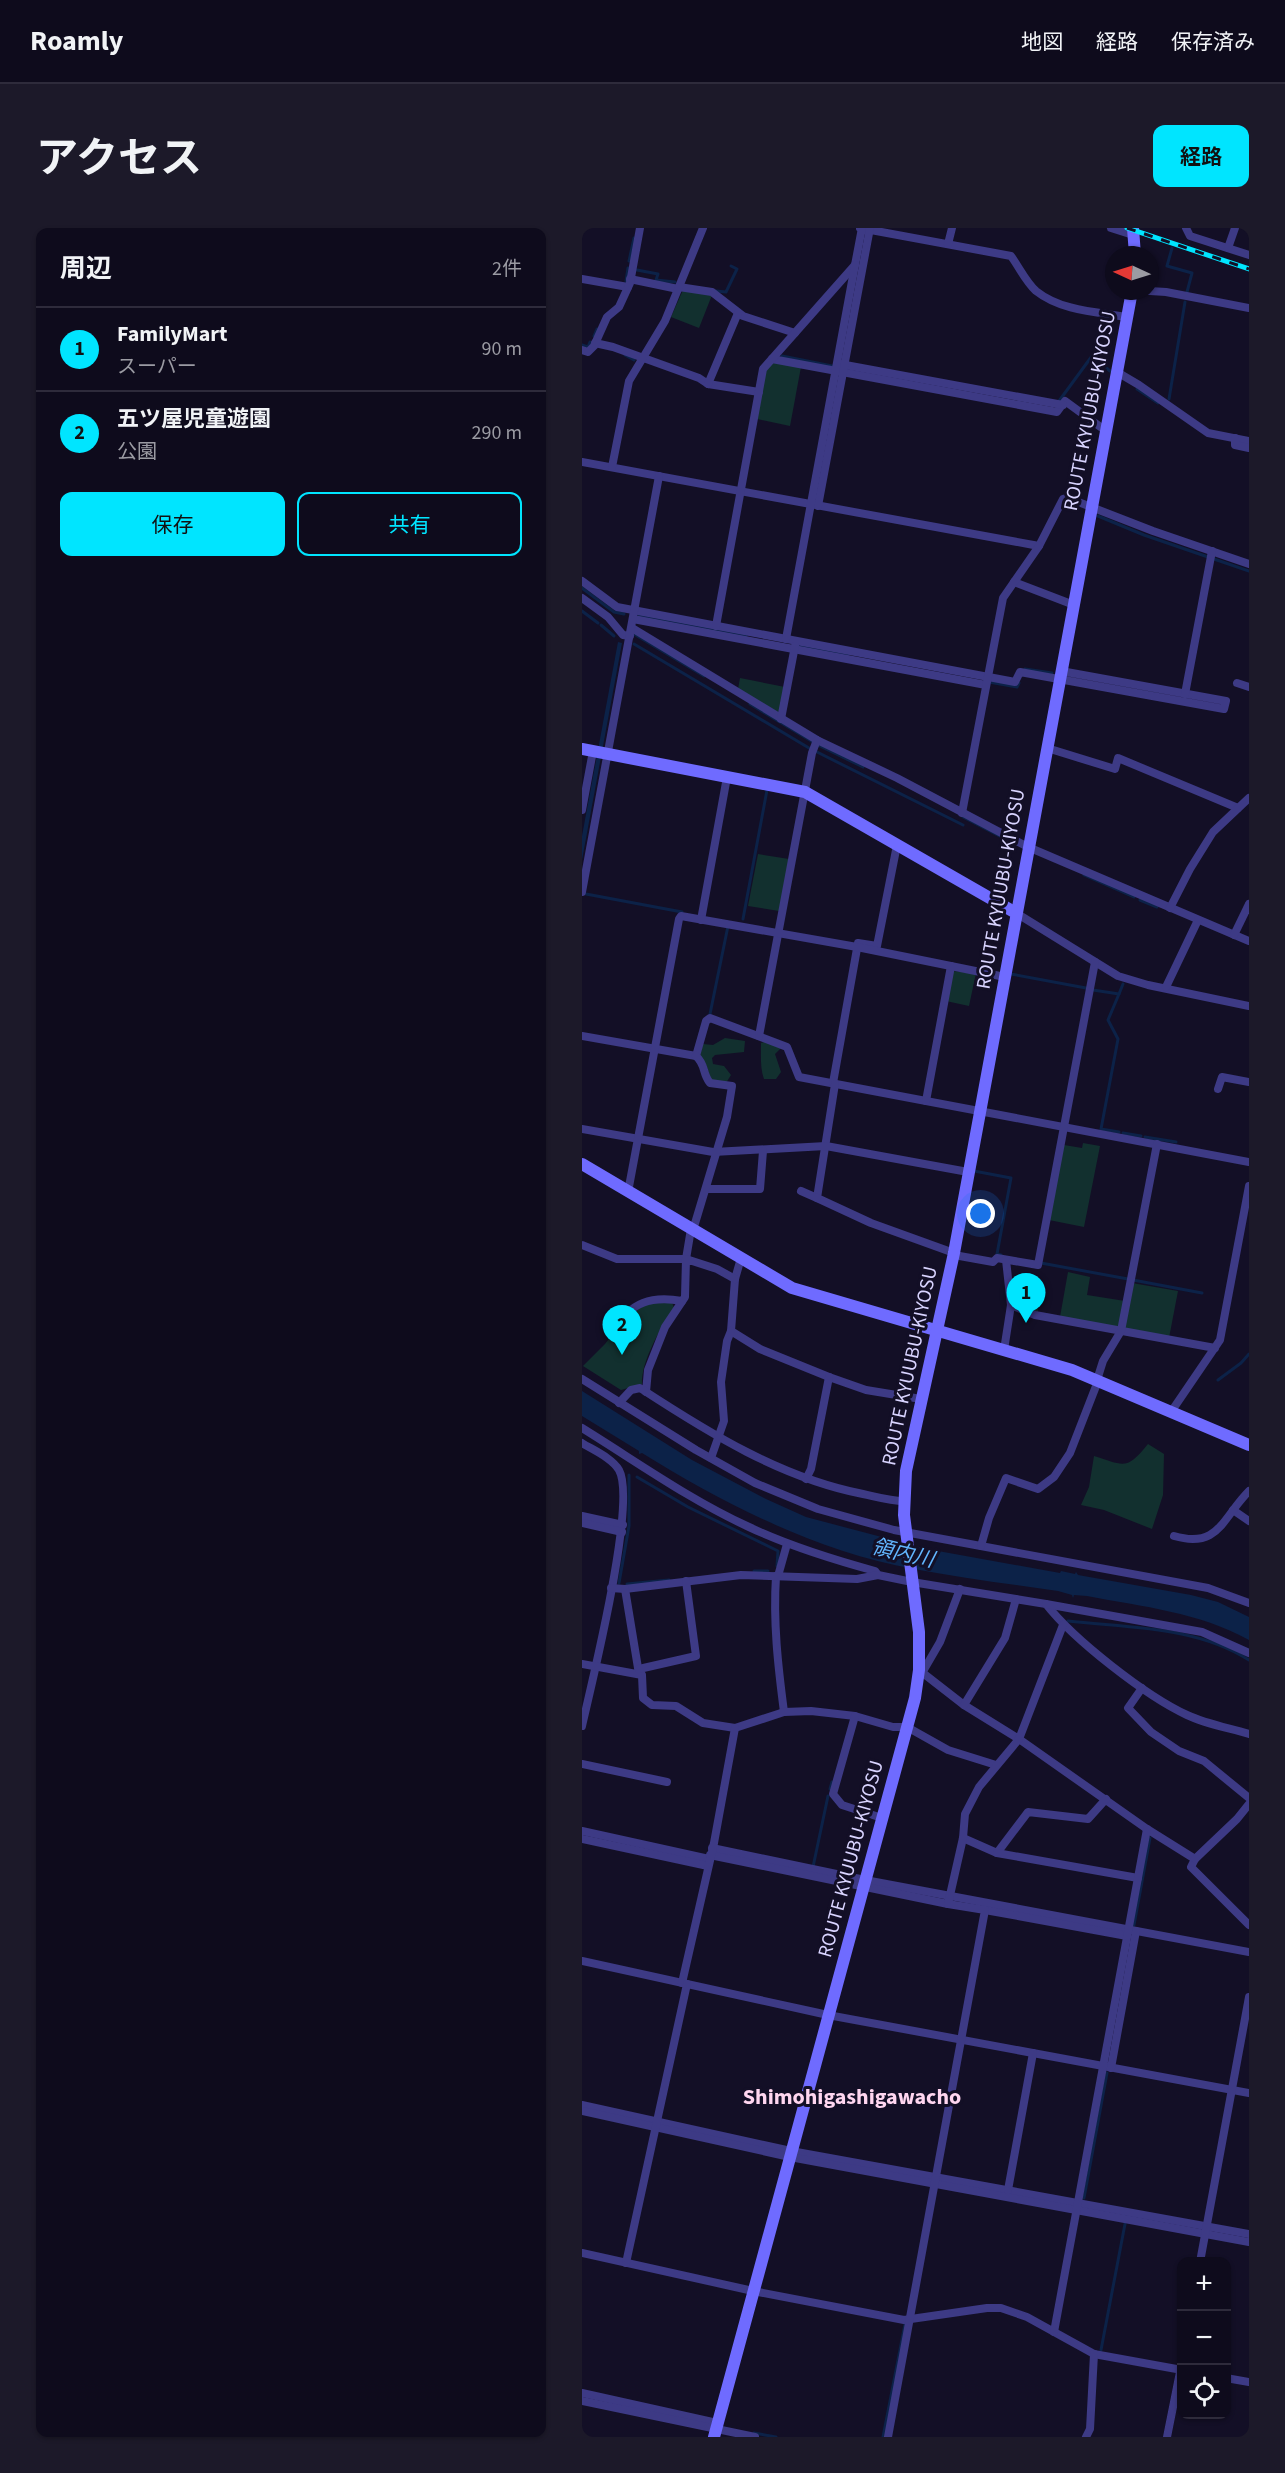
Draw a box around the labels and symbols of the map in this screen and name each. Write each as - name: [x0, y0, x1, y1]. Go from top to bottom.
- north arrow: [1105, 246, 1159, 300]
- street label: ROUTE KYUUBU-KIYOSU: [1057, 309, 1123, 513]
- street label: ROUTE KYUUBU-KIYOSU: [970, 787, 1032, 991]
- your location: [966, 1199, 995, 1228]
- street label: ROUTE KYUUBU-KIYOSU: [875, 1264, 945, 1468]
- pin: 1: [1006, 1274, 1046, 1323]
- pin: 2: [602, 1306, 642, 1355]
- water label: 領内川: [869, 1531, 939, 1575]
- street label: ROUTE KYUUBU-KIYOSU: [811, 1757, 891, 1961]
- district label: Shimohigashigawacho: [743, 2081, 961, 2113]

